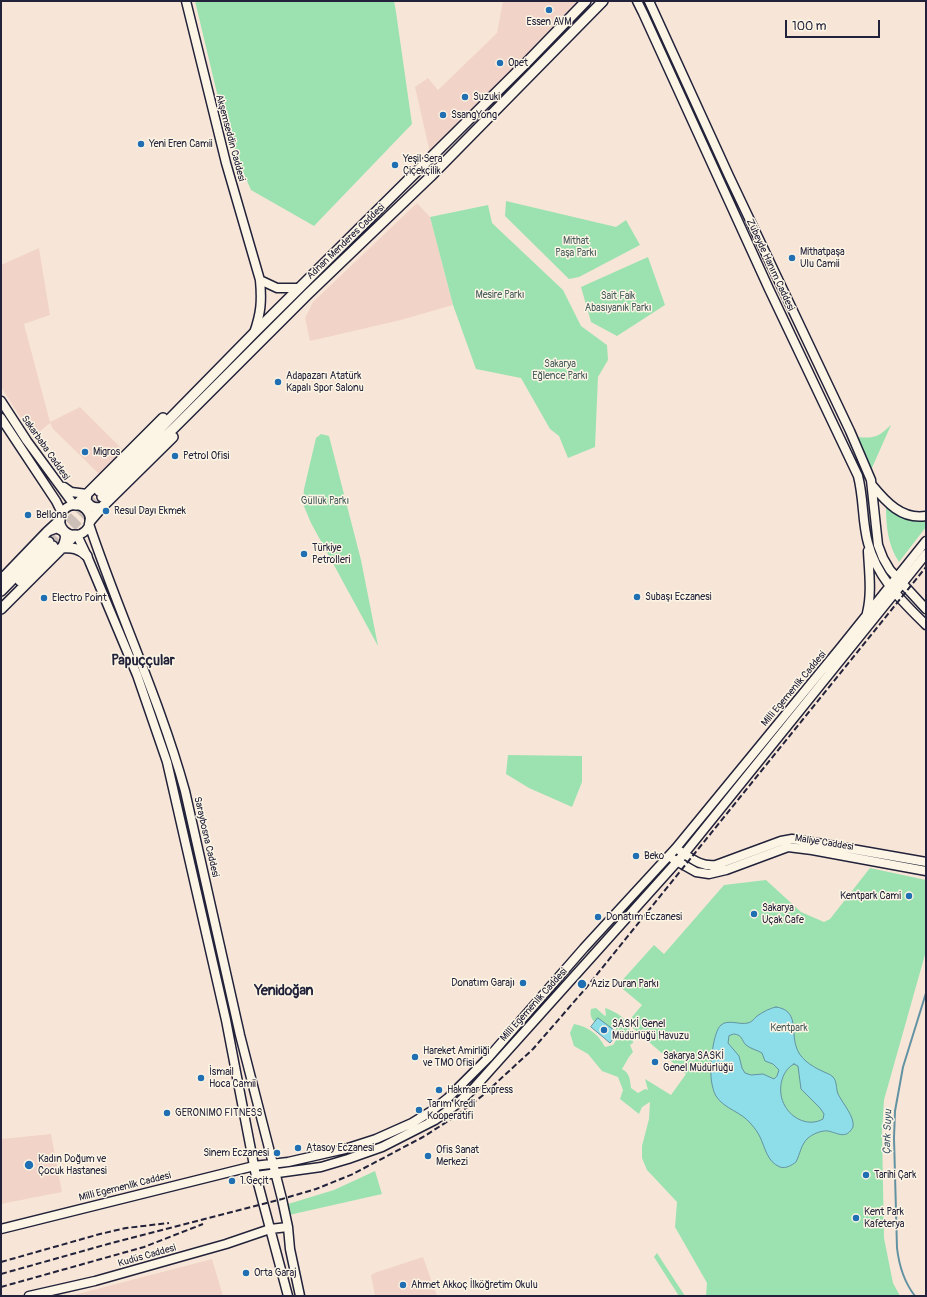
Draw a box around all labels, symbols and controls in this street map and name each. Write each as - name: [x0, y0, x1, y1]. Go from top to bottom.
- marker: Essen AVM: [544, 5, 554, 15]
- scale bar: [787, 12, 882, 38]
- place label: Essen AVM: [526, 16, 572, 28]
- text: 100 m: [792, 19, 826, 34]
- place label: Opet: [508, 57, 528, 69]
- marker: Opet: [495, 58, 505, 68]
- place label: Suzuki: [473, 91, 500, 103]
- marker: Suzuki: [460, 92, 470, 102]
- street label: Akşemseddin Caddesi: [213, 93, 247, 183]
- place label: SsangYong: [451, 109, 497, 121]
- marker: SsangYong: [438, 110, 448, 120]
- place label: Yeni Eren Camii: [149, 138, 212, 150]
- marker: Yeni Eren Camii: [136, 139, 146, 149]
- place label: Yeşil Sera Çiçekçilik: [403, 153, 442, 176]
- marker: Yeşil Sera Çiçekçilik: [390, 160, 400, 170]
- street label: Adnan Menderes Caddesi: [305, 202, 387, 282]
- street label: Zübeyde Hanım Caddesi: [743, 217, 797, 313]
- park label: Mithat Paşa Parkı: [555, 235, 597, 258]
- place label: Mithatpaşa Ulu Camii: [800, 246, 845, 270]
- marker: Mithatpaşa Ulu Camii: [787, 253, 797, 263]
- park label: Mesire Parkı: [475, 289, 525, 301]
- park label: Sait Faik Abasıyanık Parkı: [585, 290, 651, 314]
- park label: Sakarya Eğlence Parkı: [532, 358, 588, 382]
- place label: Adapazarı Atatürk Kapalı Spor Salonu: [286, 370, 364, 394]
- marker: Adapazarı Atatürk Kapalı Spor Salonu: [273, 377, 283, 387]
- street label: Sakarbaba Caddesi: [18, 413, 72, 483]
- place label: Migros: [93, 446, 120, 458]
- marker: Migros: [80, 447, 90, 457]
- place label: Petrol Ofisi: [183, 450, 229, 462]
- marker: Petrol Ofisi: [170, 451, 180, 461]
- park label: Güllük Parkı: [301, 495, 349, 507]
- place label: Resul Dayı Ekmek: [114, 505, 186, 517]
- marker: Resul Dayı Ekmek: [101, 506, 111, 516]
- place label: Bellona: [36, 509, 67, 521]
- marker: Bellona: [23, 510, 33, 520]
- place label: Türkiye Petrolleri: [312, 542, 350, 566]
- marker: Türkiye Petrolleri: [299, 549, 309, 559]
- place label: Subaşı Eczanesi: [645, 591, 711, 603]
- place label: Electro Point: [52, 592, 107, 604]
- marker: Subaşı Eczanesi: [632, 592, 642, 602]
- marker: Electro Point: [39, 593, 49, 603]
- street label: Milli Egemenlik Caddesi: [759, 649, 829, 729]
- district label: Papuççular: [111, 653, 175, 669]
- street label: Saraybosna Caddesi: [191, 796, 221, 878]
- street label: Maliye Caddesi: [794, 832, 854, 854]
- place label: Beko: [644, 850, 664, 862]
- marker: Beko: [631, 851, 641, 861]
- place label: Kentpark Cami: [840, 890, 901, 902]
- marker: Kentpark Cami: [904, 891, 914, 901]
- place label: Sakarya Uçak Cafe: [762, 902, 804, 926]
- marker: Sakarya Uçak Cafe: [749, 909, 759, 919]
- place label: Donatım Eczanesi: [606, 911, 682, 923]
- marker: Donatım Eczanesi: [593, 912, 603, 922]
- street label: Milli Egemenlik Caddesi: [498, 966, 570, 1044]
- place label: Donatım Garajı: [451, 977, 515, 989]
- marker: Donatım Garajı: [518, 978, 528, 988]
- marker: Aziz Duran Parkı: [576, 978, 588, 990]
- place label: Aziz Duran Parkı: [591, 978, 659, 990]
- district label: Yenidoğan: [254, 983, 314, 999]
- place label: SASKİ Genel Müdürlüğü Havuzu: [612, 1018, 689, 1042]
- park label: Kentpark: [770, 1022, 808, 1034]
- marker: SASKİ Genel Müdürlüğü Havuzu: [599, 1025, 609, 1035]
- place label: Hareket Amirliği ve TMO Ofisi: [423, 1045, 489, 1068]
- place label: Sakarya SASKİ Genel Müdürlüğü: [663, 1050, 733, 1074]
- marker: Hareket Amirliği ve TMO Ofisi: [410, 1052, 420, 1062]
- marker: Sakarya SASKİ Genel Müdürlüğü: [650, 1057, 660, 1067]
- place label: İsmail Hoca Camii: [209, 1066, 256, 1090]
- marker: İsmail Hoca Camii: [196, 1073, 206, 1083]
- place label: Hakmar Express: [447, 1084, 513, 1096]
- marker: Hakmar Express: [434, 1085, 444, 1095]
- place label: Tarım Kredi Kooperatifi: [427, 1098, 475, 1122]
- marker: Tarım Kredi Kooperatifi: [414, 1105, 424, 1115]
- place label: GERONIMO FITNESS: [175, 1107, 262, 1119]
- marker: GERONIMO FITNESS: [162, 1108, 172, 1118]
- water label: Çark Suyu: [881, 1109, 895, 1155]
- place label: Atasoy Eczanesi: [306, 1142, 374, 1154]
- marker: Atasoy Eczanesi: [293, 1143, 303, 1153]
- place label: Ofis Sanat Merkezi: [436, 1144, 479, 1168]
- place label: Sinem Eczanesi: [203, 1147, 269, 1159]
- marker: Sinem Eczanesi: [272, 1148, 282, 1158]
- marker: Ofis Sanat Merkezi: [423, 1151, 433, 1161]
- place label: Kadın Doğum ve Çocuk Hastanesi: [38, 1153, 107, 1176]
- marker: Kadın Doğum ve Çocuk Hastanesi: [23, 1159, 35, 1171]
- place label: Tarihi Çark: [874, 1169, 916, 1181]
- street label: Milli Egemenlik Caddesi: [78, 1170, 172, 1204]
- marker: Tarihi Çark: [861, 1170, 871, 1180]
- place label: 1.Geçit: [240, 1175, 269, 1187]
- marker: 1.Geçit: [227, 1176, 237, 1186]
- place label: Kent Park Kafeterya: [864, 1206, 905, 1230]
- marker: Kent Park Kafeterya: [851, 1213, 861, 1223]
- street label: Kudüs Caddesi: [117, 1242, 177, 1270]
- place label: Orta Garaj: [254, 1267, 297, 1279]
- marker: Orta Garaj: [241, 1268, 251, 1278]
- place label: Ahmet Akkoç İlköğretim Okulu: [411, 1279, 538, 1291]
- marker: Ahmet Akkoç İlköğretim Okulu: [398, 1280, 408, 1290]

